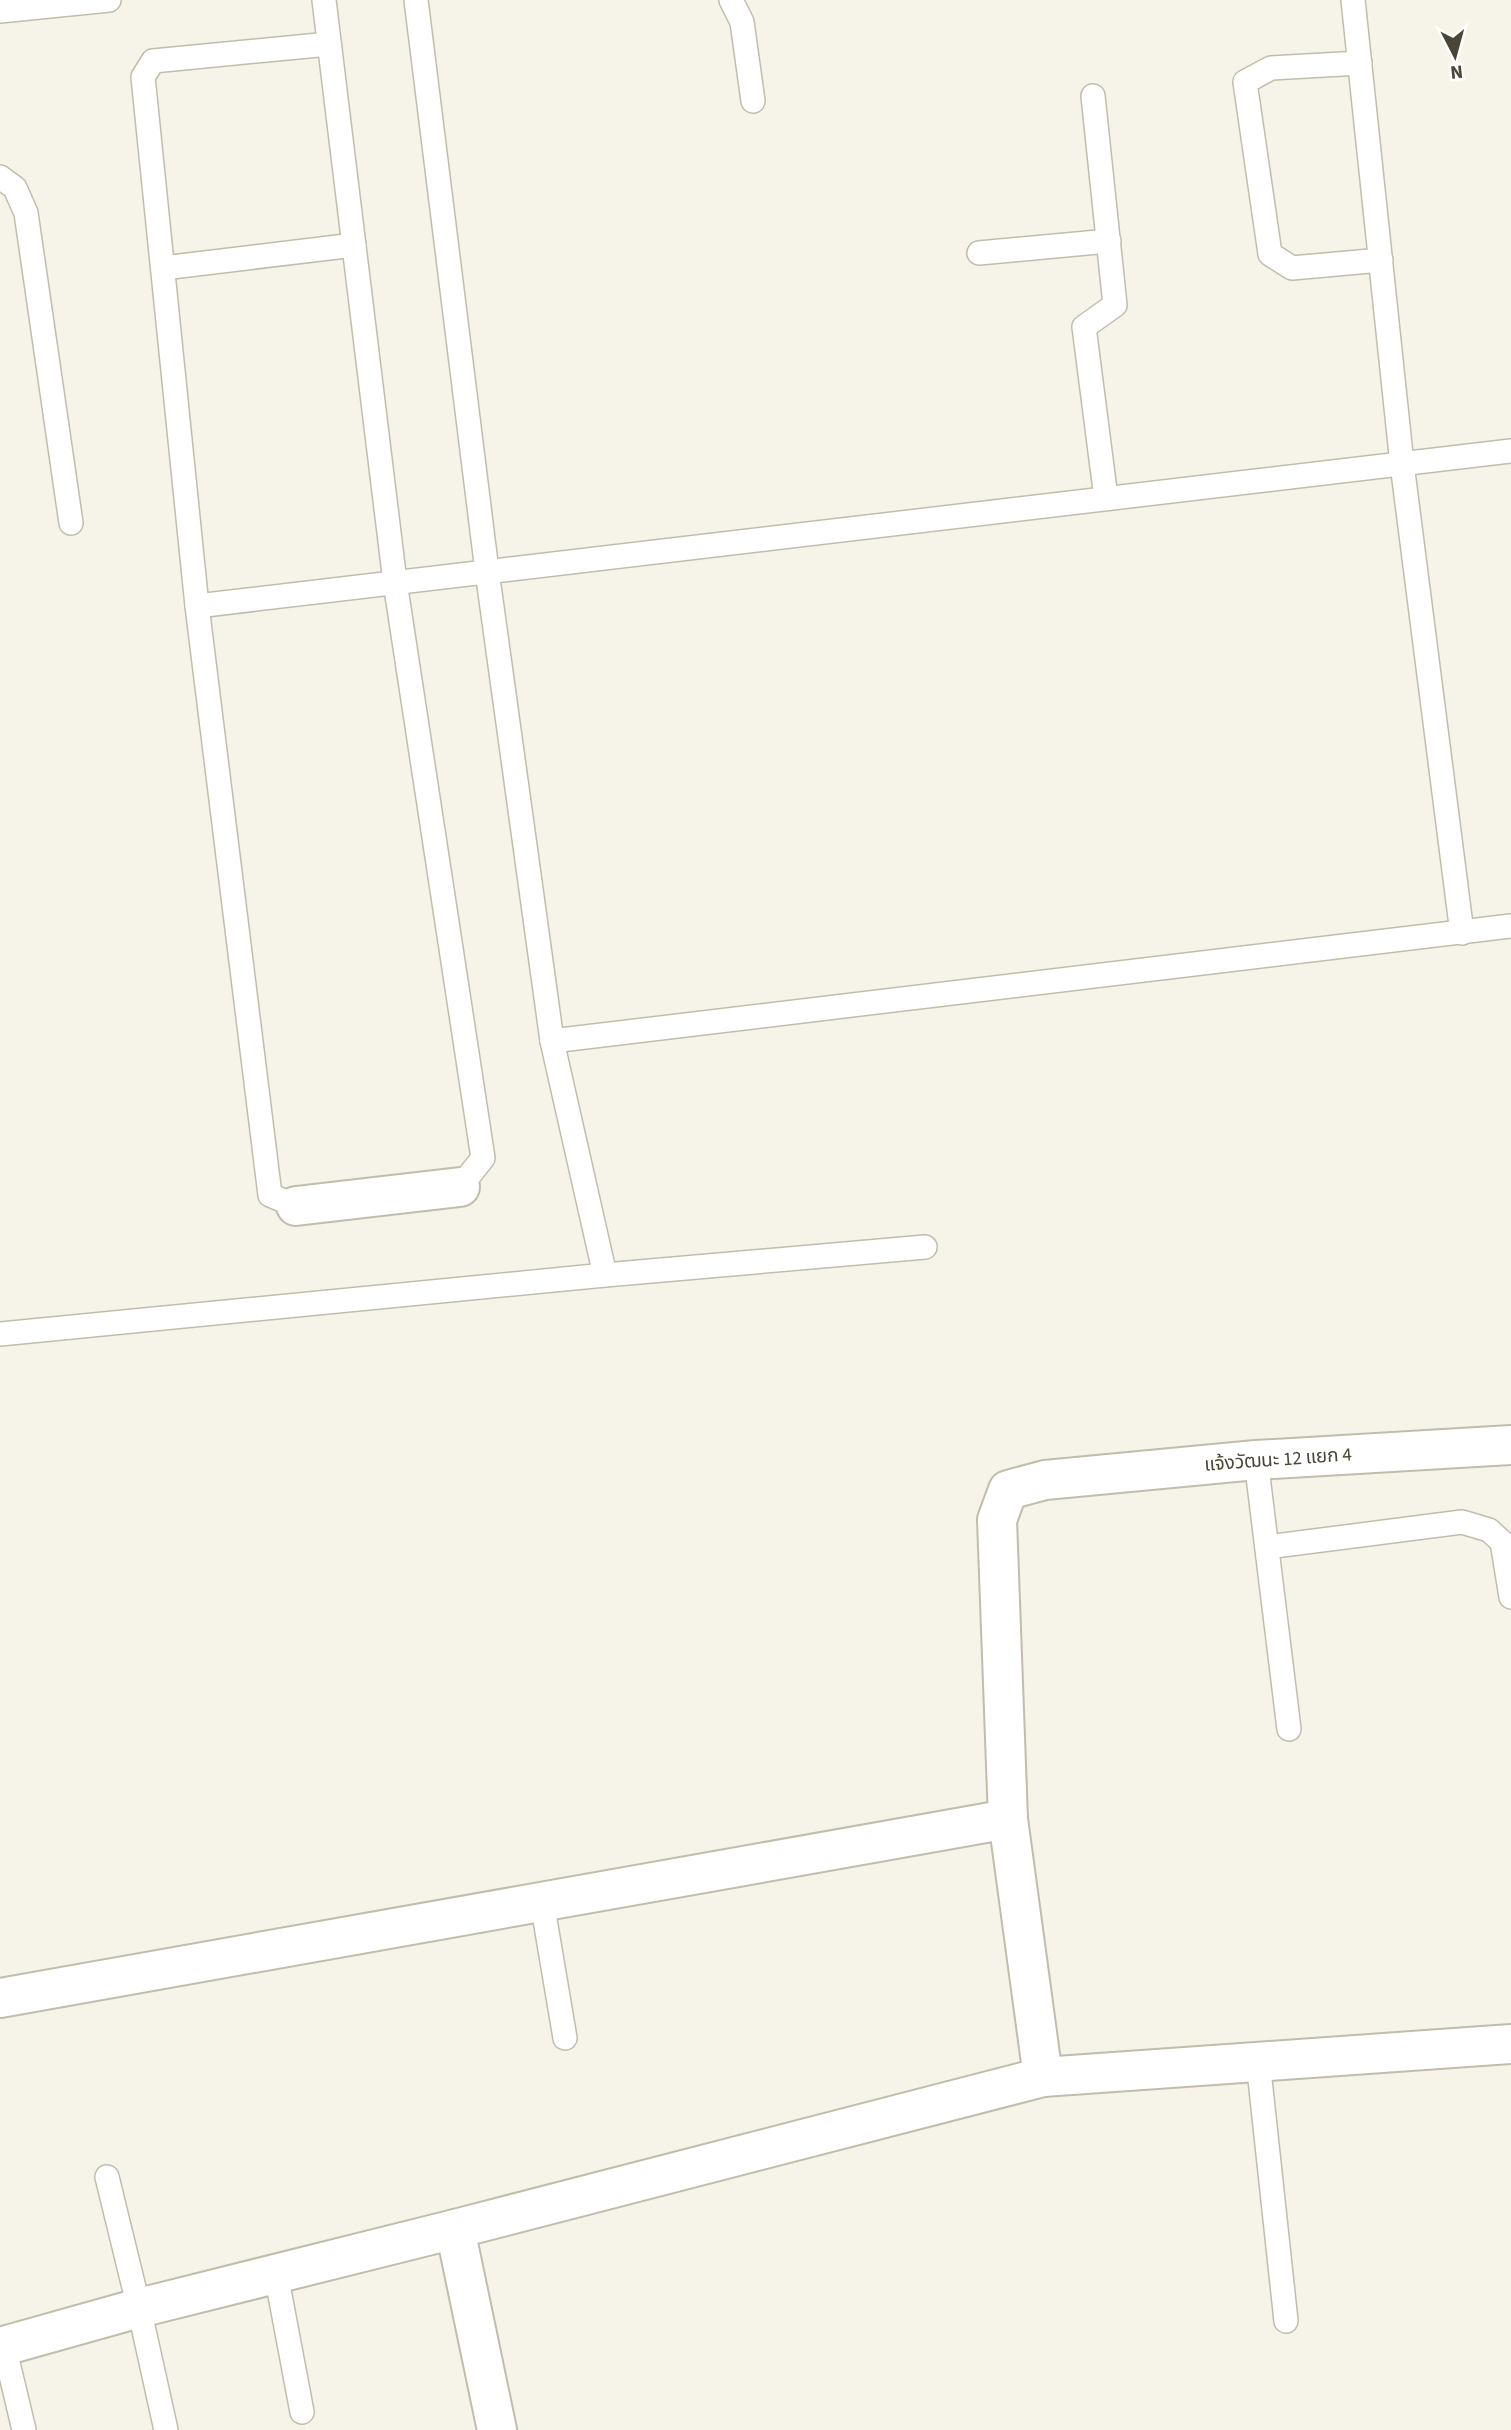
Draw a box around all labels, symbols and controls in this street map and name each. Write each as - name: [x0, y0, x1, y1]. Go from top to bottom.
- north arrow: [1420, 21, 1490, 91]
- text: N: [1449, 57, 1464, 86]
- street label: แจ้งวัฒนะ 12 แยก 4: [1203, 1441, 1353, 1479]

